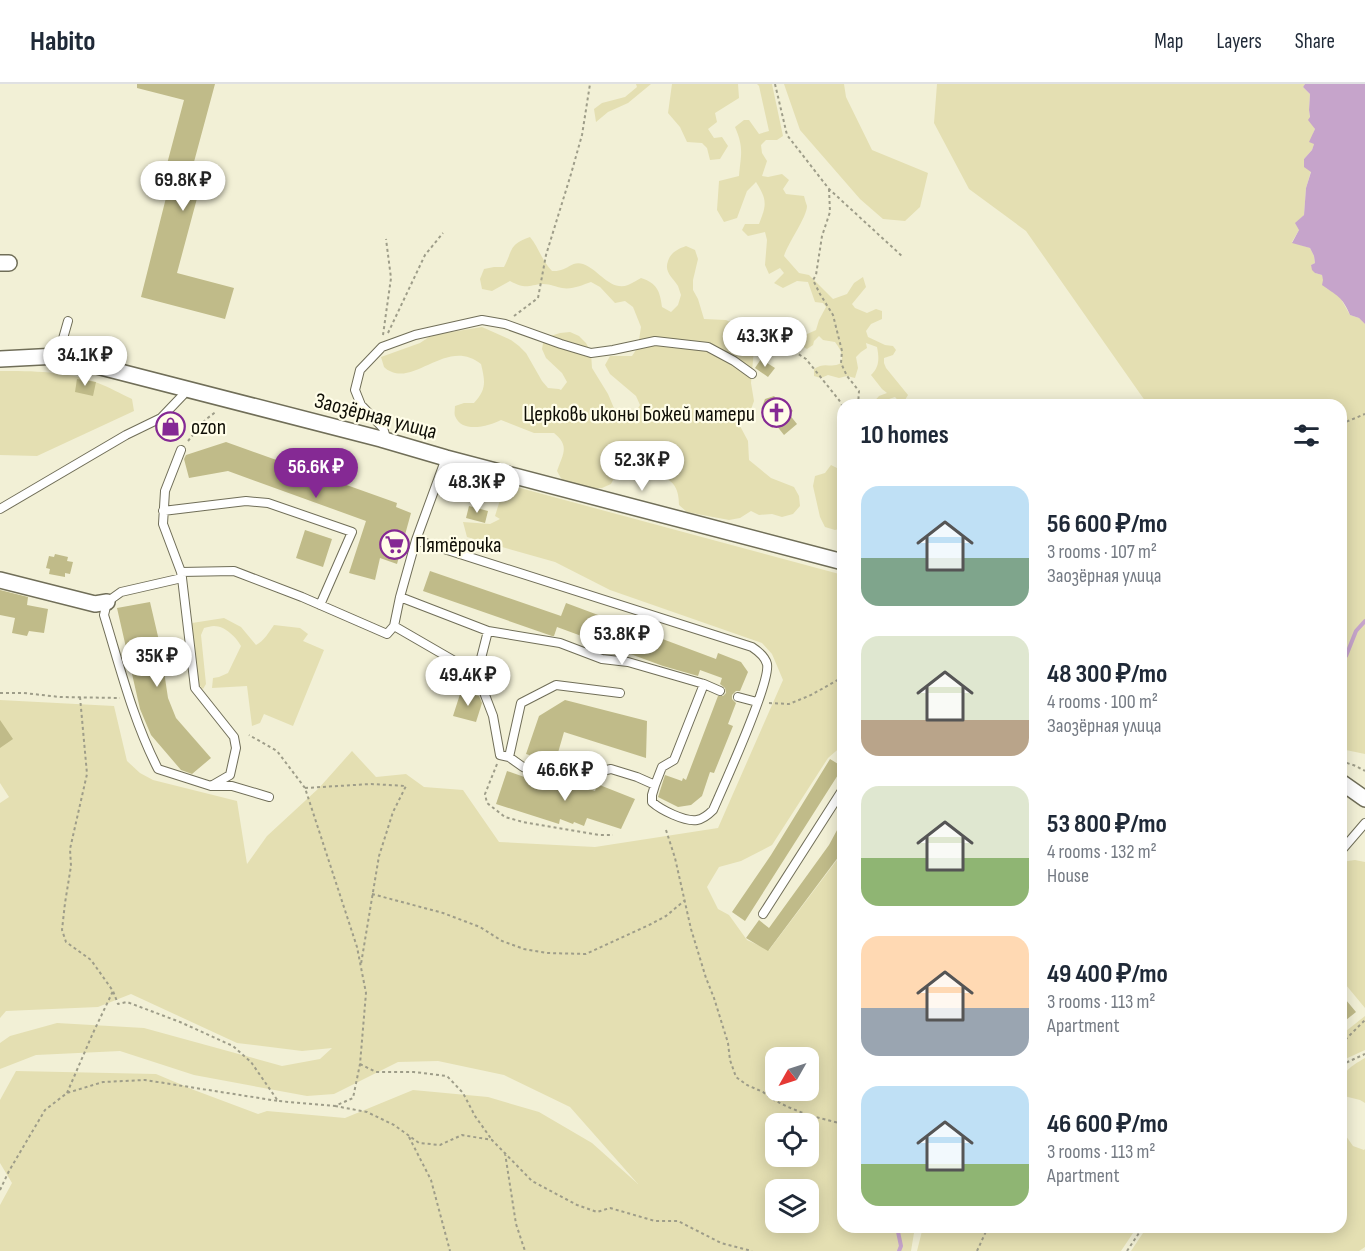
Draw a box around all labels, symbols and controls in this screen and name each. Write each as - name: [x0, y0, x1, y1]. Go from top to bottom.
- text: Habito: [30, 25, 96, 58]
- text: Map: [1154, 29, 1183, 54]
- text: Layers: [1216, 29, 1262, 54]
- text: Share: [1295, 29, 1335, 54]
- pin: 69.8K ₽: [128, 161, 238, 212]
- text: 69.8K ₽: [154, 168, 212, 192]
- pin: 43.3K ₽: [710, 317, 820, 368]
- text: 43.3K ₽: [737, 324, 793, 348]
- pin: 34.1K ₽: [30, 336, 140, 387]
- text: 34.1K ₽: [57, 343, 113, 367]
- street label: Заозёрная улица: [311, 387, 440, 446]
- church icon: Церковь иконы Божей матери: [760, 397, 792, 429]
- place label: Церковь иконы Божей матери: [523, 401, 755, 428]
- shop icon: ozon: [154, 410, 186, 442]
- place label: ozon: [191, 414, 226, 441]
- icon: filters: [1290, 419, 1323, 452]
- text: 10 homes: [861, 420, 949, 451]
- pin: 52.3K ₽: [587, 441, 697, 492]
- pin: 56.6K ₽: [261, 448, 371, 499]
- text: 52.3K ₽: [614, 448, 670, 472]
- text: 56.6K ₽: [288, 455, 344, 479]
- pin: 48.3K ₽: [422, 463, 532, 514]
- text: 48.3K ₽: [449, 470, 505, 494]
- text: 56 600 ₽/mo: [1047, 509, 1167, 540]
- icon: home: [909, 510, 981, 582]
- supermarket icon: Пятёрочка: [378, 528, 410, 560]
- place label: Пятёрочка: [415, 532, 502, 559]
- text: 3 rooms · 107 m²: [1047, 540, 1157, 564]
- text: Заозёрная улица: [1047, 564, 1161, 588]
- pin: 53.8K ₽: [567, 615, 677, 666]
- text: 53.8K ₽: [594, 622, 650, 646]
- pin: 35K ₽: [115, 637, 199, 688]
- text: 35K ₽: [136, 644, 178, 668]
- pin: 49.4K ₽: [413, 656, 523, 707]
- text: 48 300 ₽/mo: [1047, 659, 1167, 690]
- icon: home: [909, 660, 981, 732]
- text: 49.4K ₽: [439, 663, 497, 687]
- text: 4 rooms · 100 m²: [1047, 690, 1158, 714]
- text: Заозёрная улица: [1047, 714, 1161, 738]
- pin: 46.6K ₽: [510, 751, 620, 802]
- text: 46.6K ₽: [537, 758, 593, 782]
- text: 53 800 ₽/mo: [1047, 809, 1167, 840]
- icon: home: [909, 810, 981, 882]
- text: 4 rooms · 132 m²: [1047, 840, 1157, 864]
- text: House: [1047, 864, 1089, 888]
- text: 49 400 ₽/mo: [1047, 959, 1168, 990]
- icon: home: [909, 960, 981, 1032]
- text: 3 rooms · 113 m²: [1047, 990, 1156, 1014]
- text: Apartment: [1047, 1014, 1120, 1038]
- north arrow: [765, 1047, 819, 1101]
- map controls: [765, 1047, 819, 1233]
- text: 46 600 ₽/mo: [1047, 1109, 1168, 1140]
- icon: home: [909, 1110, 981, 1182]
- button: locate: [765, 1113, 819, 1167]
- text: 3 rooms · 113 m²: [1047, 1140, 1156, 1164]
- text: Apartment: [1047, 1164, 1120, 1188]
- button: layers: [765, 1179, 819, 1233]

